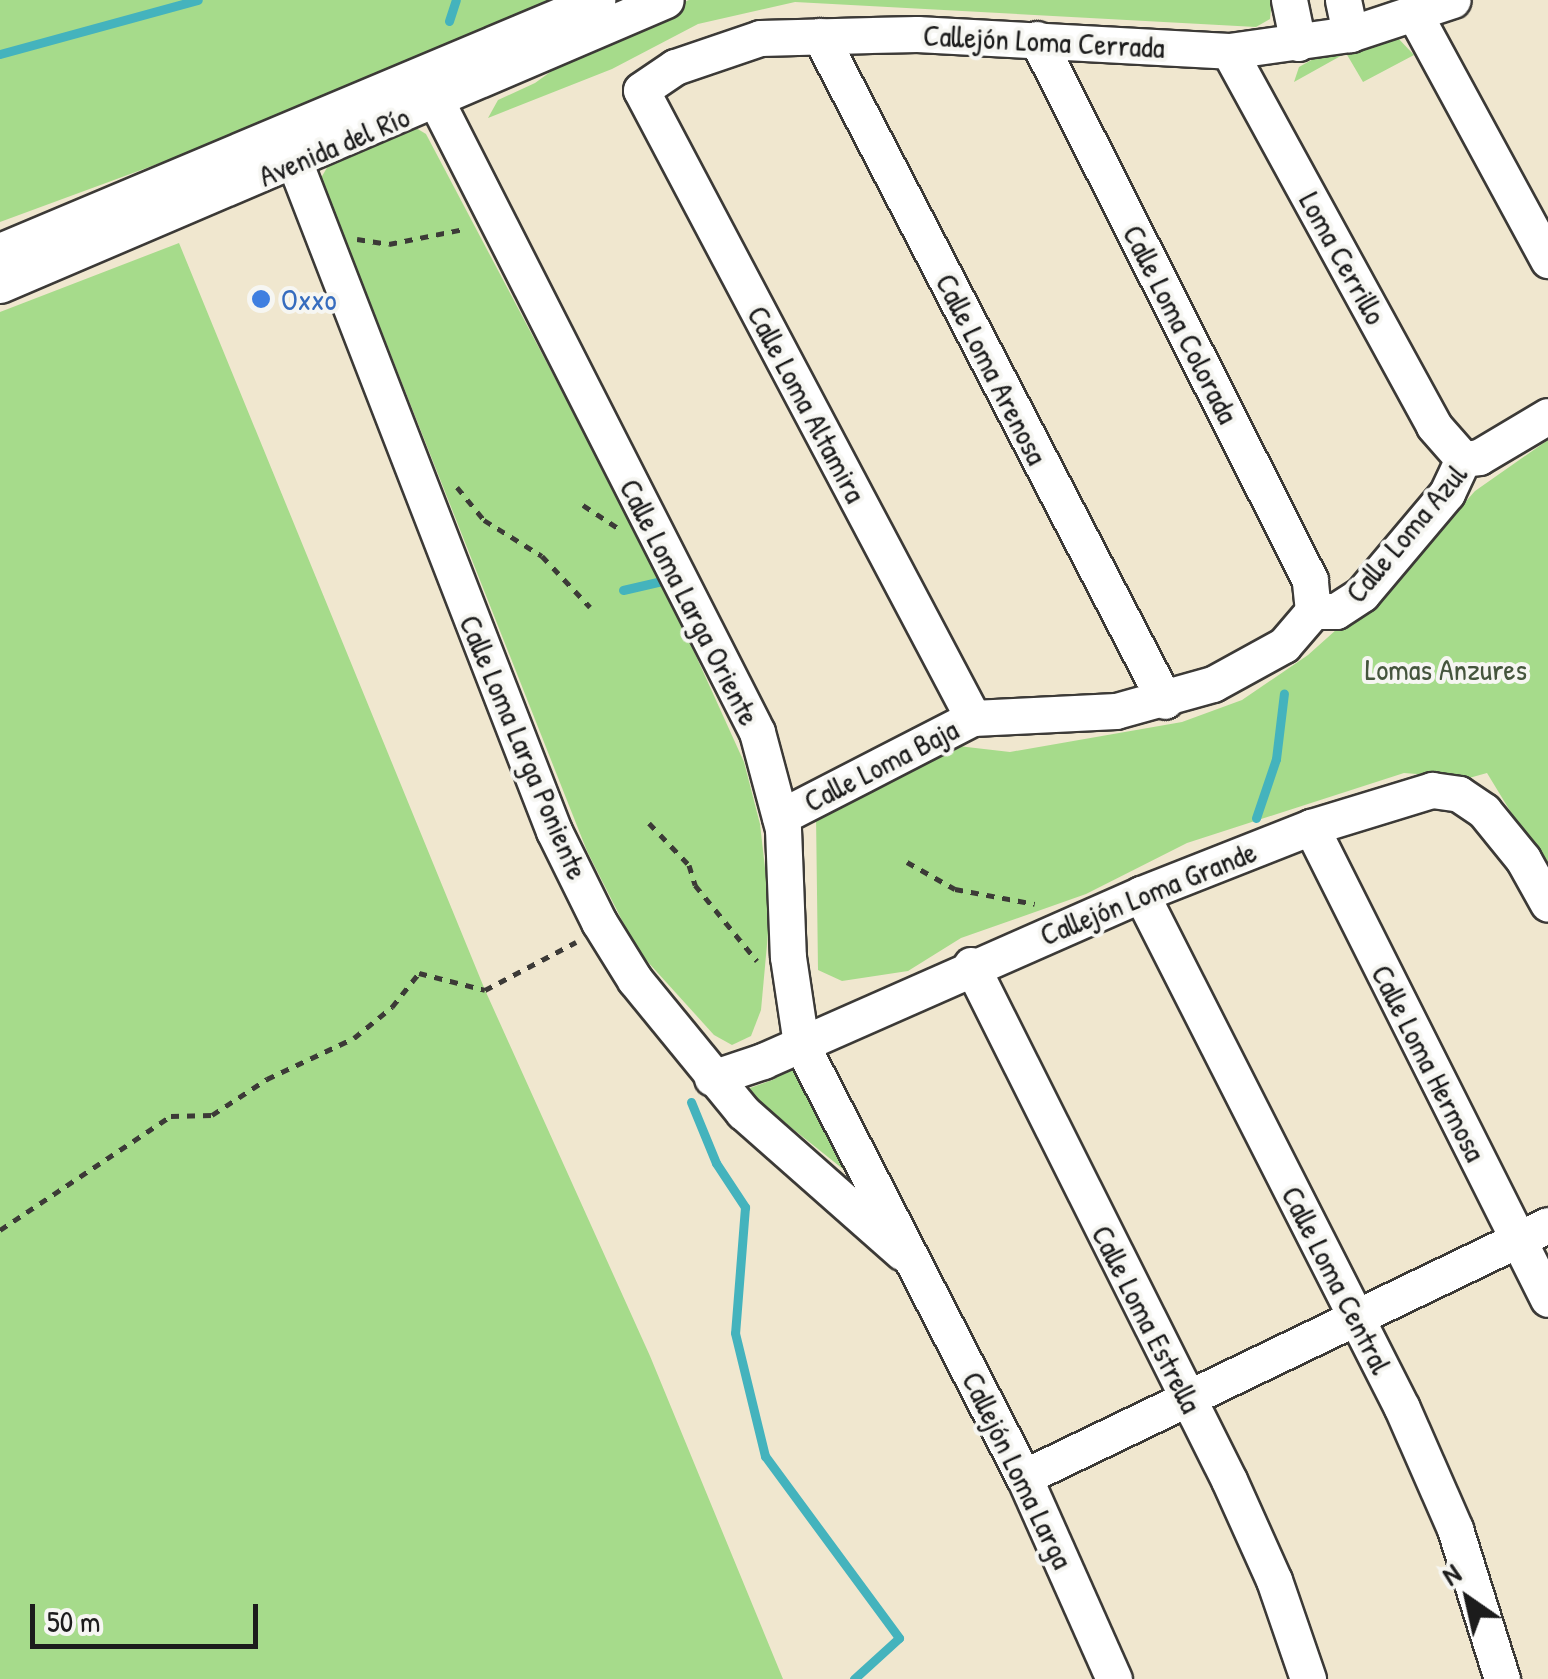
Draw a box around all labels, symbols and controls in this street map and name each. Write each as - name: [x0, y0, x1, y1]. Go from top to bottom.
- street label: Callejón Loma Cerrada: [922, 17, 1166, 65]
- street label: Avenida del Río: [253, 98, 415, 194]
- street label: Loma Cerrillo: [1292, 186, 1394, 330]
- street label: Calle Loma Colorada: [1116, 219, 1246, 429]
- street label: Calle Loma Arenosa: [928, 268, 1056, 470]
- place label: Oxxo: [281, 281, 337, 317]
- marker: Oxxo: [250, 288, 272, 310]
- street label: Calle Loma Altamira: [740, 300, 874, 508]
- street label: Calle Loma Azul: [1338, 456, 1474, 610]
- street label: Calle Loma Larga Oriente: [612, 473, 768, 731]
- street label: Calle Loma Larga Poniente: [452, 610, 596, 884]
- park label: Lomas Anzures: [1365, 651, 1527, 687]
- street label: Calle Loma Baja: [798, 711, 964, 819]
- street label: Callejón Loma Grande: [1035, 833, 1261, 953]
- street label: Calle Loma Hermosa: [1364, 959, 1494, 1167]
- street label: Calle Loma Central: [1274, 1180, 1400, 1380]
- street label: Calle Loma Estrella: [1084, 1219, 1210, 1419]
- street label: Callejón Loma Larga: [955, 1366, 1081, 1574]
- north arrow: [1418, 1549, 1518, 1649]
- text: N: [1434, 1554, 1468, 1594]
- scale bar: [35, 1584, 262, 1646]
- text: 50 m: [47, 1601, 100, 1641]

